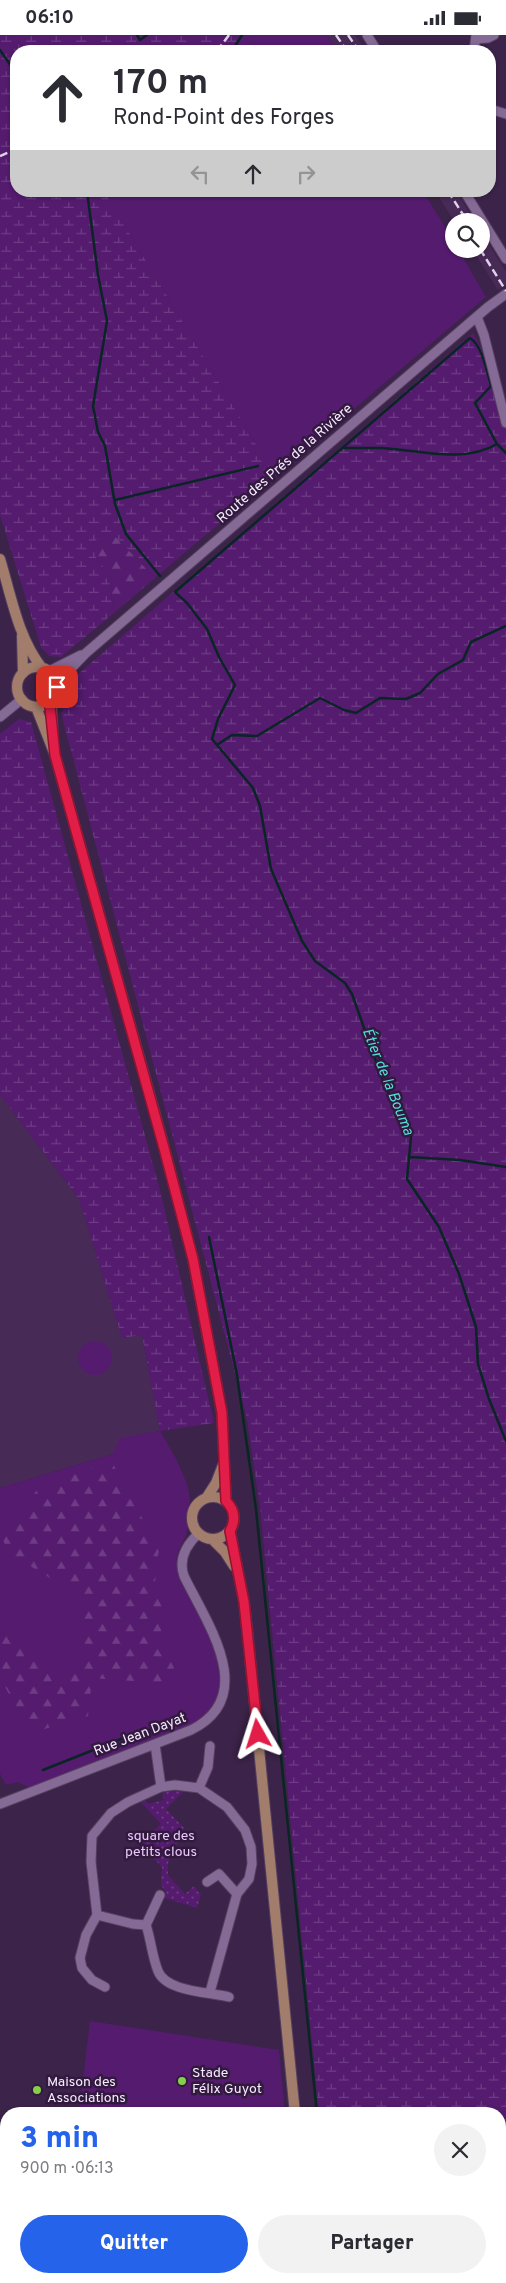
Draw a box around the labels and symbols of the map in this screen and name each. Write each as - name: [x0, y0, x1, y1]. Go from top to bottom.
- street label: Route des Prés de la Rivière: [214, 401, 356, 527]
- pin: [36, 666, 78, 708]
- water label: Étier de la Bouma: [357, 1025, 418, 1139]
- position arrow: [231, 1707, 283, 1759]
- street label: Rue Jean Dayat: [91, 1710, 189, 1760]
- park label: square des petits clous: [125, 1828, 197, 1861]
- place label: Stade Félix Guyot: [192, 2065, 262, 2098]
- place label: Maison des Associations: [47, 2074, 126, 2107]
- marker: Stade Félix Guyot: [176, 2075, 188, 2087]
- marker: Maison des Associations: [31, 2084, 43, 2096]

